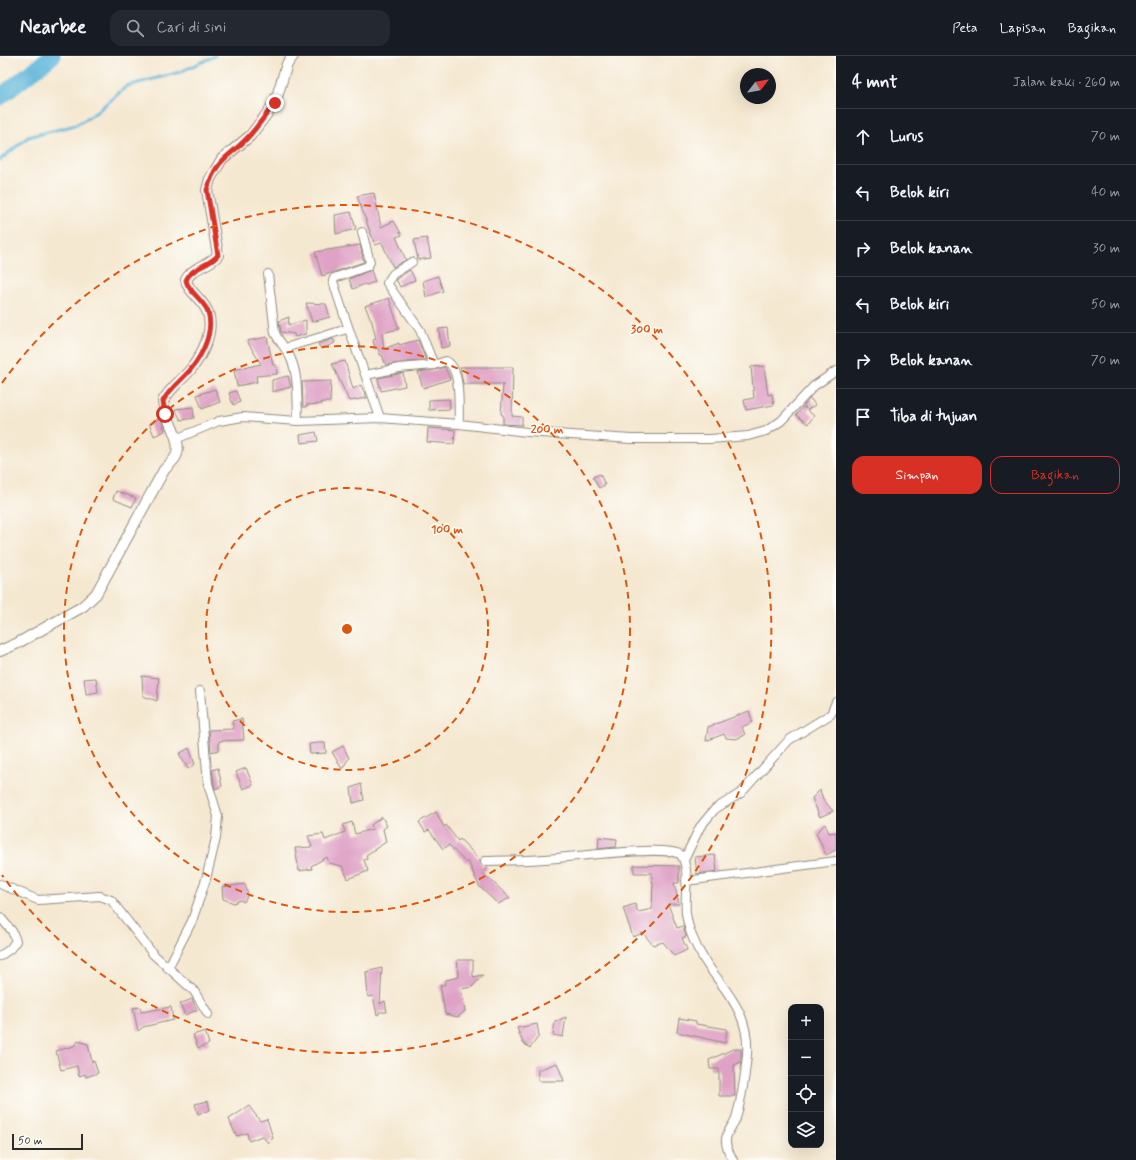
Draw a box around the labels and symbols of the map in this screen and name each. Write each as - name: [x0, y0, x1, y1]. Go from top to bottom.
- north arrow: [740, 68, 776, 104]
- route end: [266, 94, 284, 112]
- text: 300 m: [631, 322, 664, 338]
- route start: [156, 405, 174, 423]
- text: 200 m: [531, 422, 564, 438]
- text: 100 m: [431, 522, 464, 538]
- centre of rings: [340, 622, 354, 636]
- scale bar: [12, 1132, 83, 1151]

